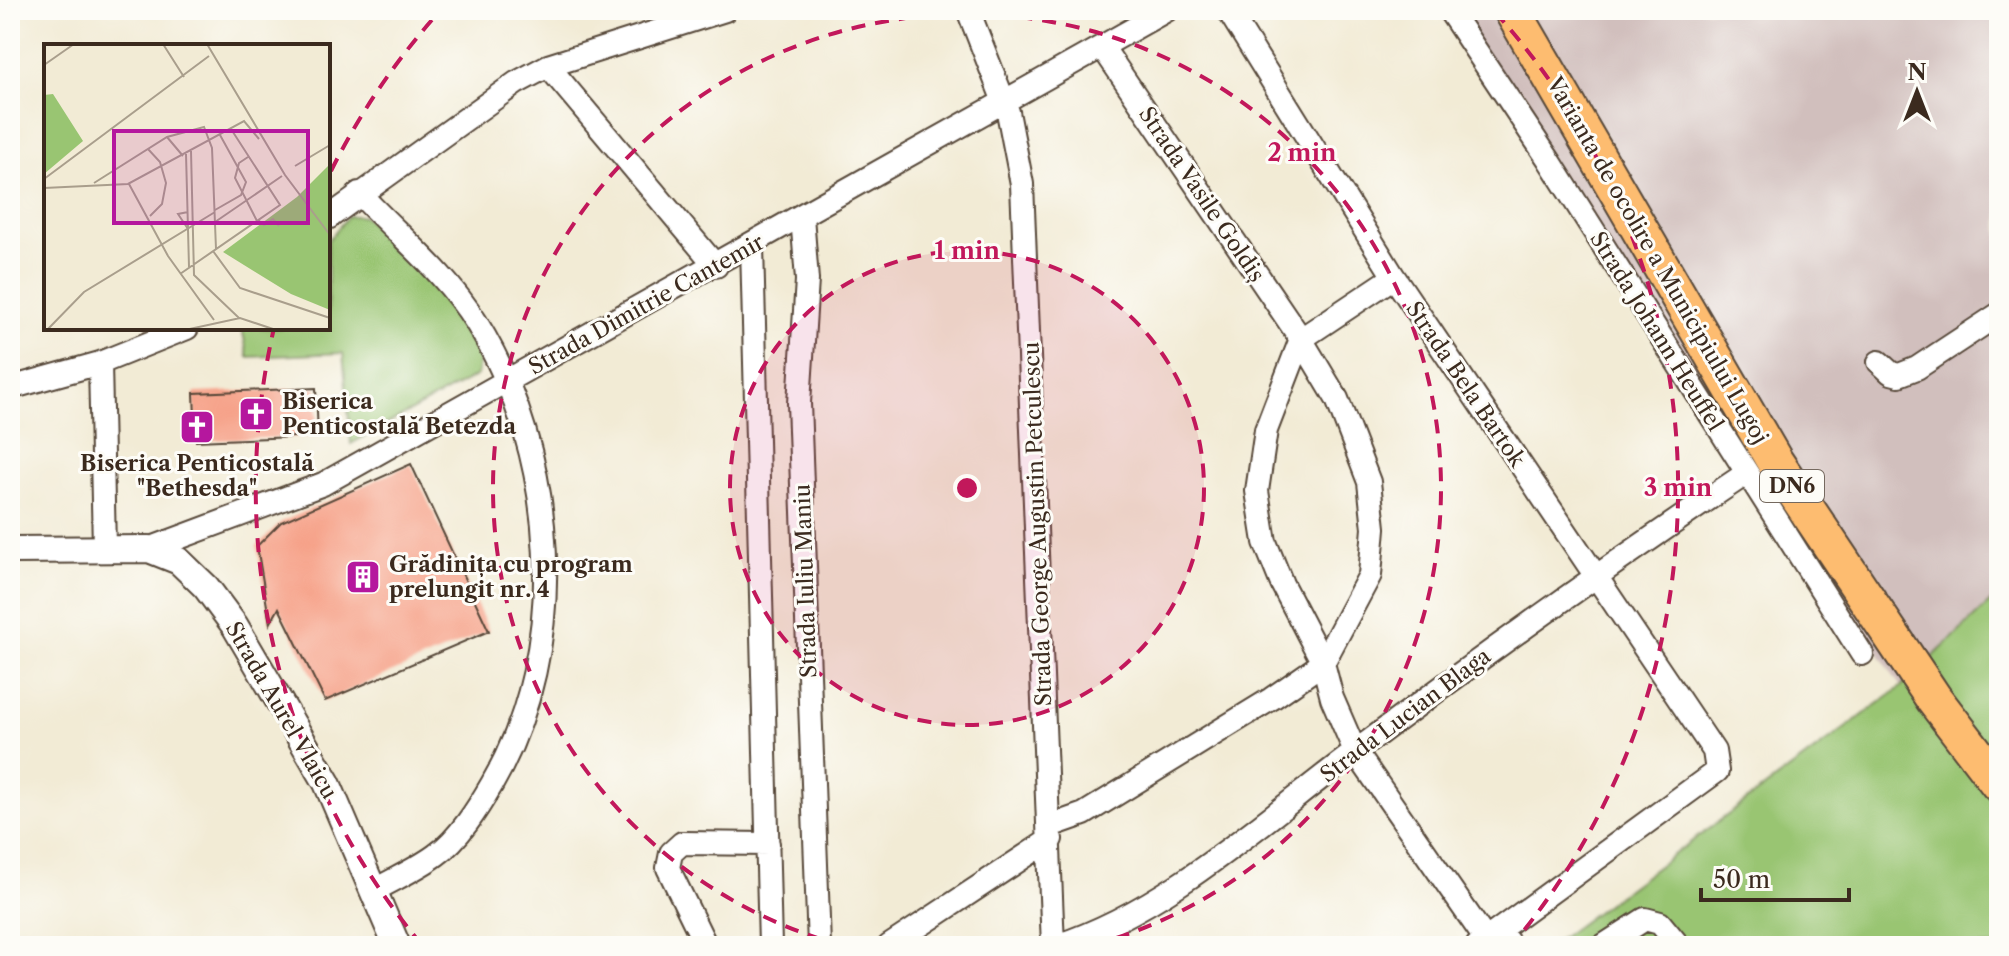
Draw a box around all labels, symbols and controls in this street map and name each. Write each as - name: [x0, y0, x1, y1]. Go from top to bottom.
- inset map: [44, 44, 330, 330]
- north arrow: [1877, 52, 1957, 132]
- text: N: [1907, 59, 1927, 86]
- street label: Varianta de ocolire a Municipiului Lugoj: [1541, 71, 1774, 449]
- street label: Strada Vasile Goldiș: [1133, 102, 1270, 287]
- text: 2 min: [1267, 138, 1337, 167]
- street label: Strada Johann Heuffel: [1584, 227, 1729, 436]
- street label: Strada Dimitrie Cantemir: [524, 228, 769, 380]
- text: 1 min: [934, 236, 1000, 265]
- street label: Strada Bela Bartok: [1400, 296, 1532, 473]
- street label: Strada George Augustin Petculescu: [1018, 341, 1057, 707]
- place label: Biserica Penticostală Betezda: [282, 388, 516, 440]
- church icon: Biserica Penticostală Betezda: [237, 395, 275, 433]
- church icon: Biserica Penticostală "Bethesda": [178, 408, 216, 446]
- place label: Biserica Penticostală "Bethesda": [80, 450, 314, 502]
- road number: DN6: [1760, 470, 1824, 502]
- text: 3 min: [1644, 473, 1713, 502]
- centre of rings: [953, 474, 981, 502]
- street label: Strada Iuliu Maniu: [789, 484, 822, 678]
- place label: Grădinița cu program prelungit nr. 4: [389, 551, 633, 603]
- building icon: Grădinița cu program prelungit nr. 4: [344, 558, 382, 596]
- street label: Strada Aurel Vlaicu: [220, 617, 343, 804]
- street label: Strada Lucian Blaga: [1315, 642, 1496, 788]
- scale bar: [1701, 852, 1849, 902]
- text: 50 m: [1713, 865, 1770, 894]

